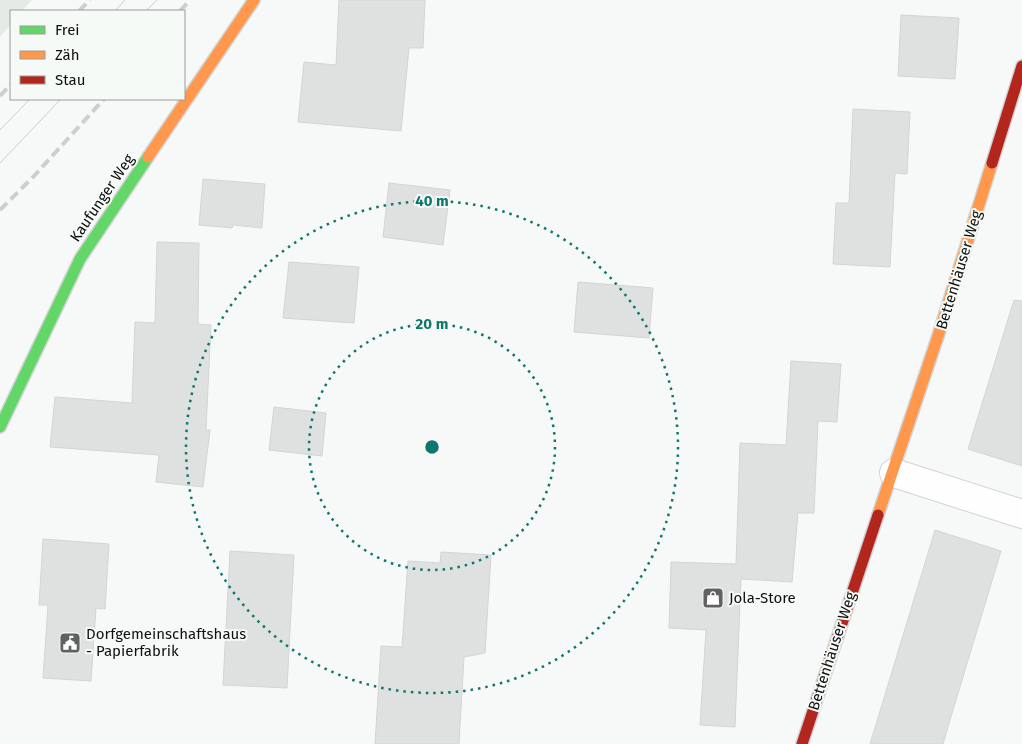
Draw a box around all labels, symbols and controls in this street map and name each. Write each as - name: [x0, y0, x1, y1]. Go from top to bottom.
- legend: [10, 10, 185, 100]
- text: Frei: [55, 21, 80, 39]
- text: Zäh: [55, 46, 80, 64]
- text: Stau: [55, 71, 85, 89]
- street label: Kaufunger Weg: [66, 151, 138, 245]
- text: 40 m: [415, 192, 449, 210]
- street label: Bettenhäuser Weg: [932, 208, 986, 332]
- text: 20 m: [416, 315, 448, 333]
- centre of rings: [423, 438, 441, 456]
- shop icon: Jola-Store: [701, 586, 725, 610]
- place label: Jola-Store: [729, 589, 796, 607]
- street label: Bettenhäuser Weg: [804, 589, 860, 713]
- place label: Dorfgemeinschaftshaus - Papierfabrik: [86, 625, 246, 660]
- public building icon: Dorfgemeinschaftshaus - Papierfabrik: [58, 631, 82, 655]

